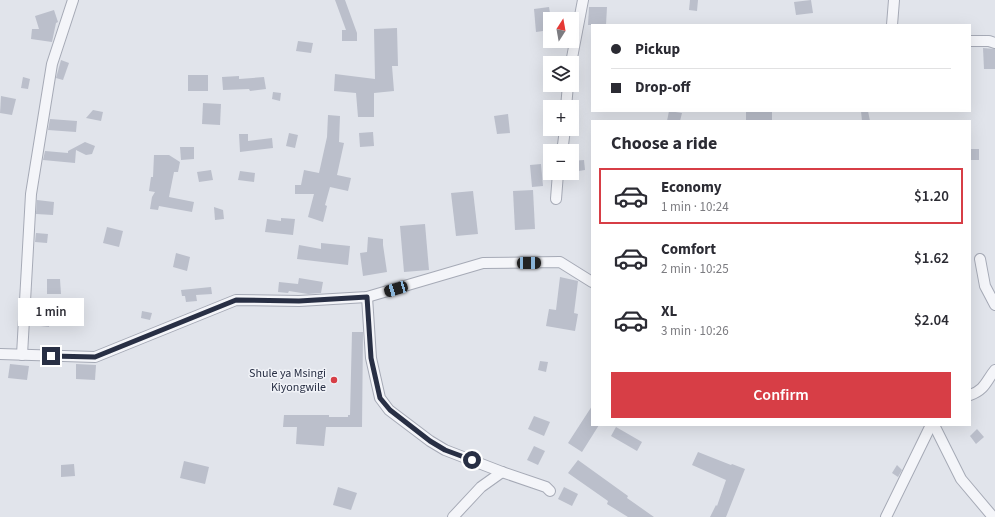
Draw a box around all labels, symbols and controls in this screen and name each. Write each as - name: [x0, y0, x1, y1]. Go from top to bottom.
- north arrow: [543, 12, 579, 48]
- map controls: [543, 12, 579, 180]
- text: Pickup: [635, 39, 680, 60]
- button: layers: [543, 56, 579, 92]
- text: Drop-off: [635, 77, 690, 98]
- button: +: [543, 100, 579, 136]
- text: Choose a ride: [611, 131, 717, 156]
- button: −: [543, 144, 579, 180]
- text: Economy: [661, 177, 722, 198]
- icon: car: [613, 178, 649, 214]
- text: $1.20: [914, 186, 949, 207]
- text: 1 min · 10:24: [661, 198, 729, 216]
- text: Comfort: [661, 239, 716, 260]
- icon: car: [613, 240, 649, 276]
- text: $1.62: [914, 248, 949, 269]
- car: [517, 257, 541, 269]
- text: 2 min · 10:25: [661, 260, 729, 278]
- car: [383, 280, 409, 298]
- callout: 1 min: [18, 298, 84, 326]
- text: XL: [661, 301, 677, 322]
- icon: car: [613, 302, 649, 338]
- text: 1 min: [36, 303, 66, 321]
- text: $2.04: [914, 310, 949, 331]
- text: 3 min · 10:26: [661, 322, 729, 340]
- route end: [42, 347, 60, 365]
- place label: Shule ya Msingi Kiyongwile: [249, 365, 326, 396]
- button: Confirm: [611, 372, 951, 418]
- marker: Shule ya Msingi Kiyongwile: [329, 375, 339, 385]
- route start: [463, 451, 481, 469]

